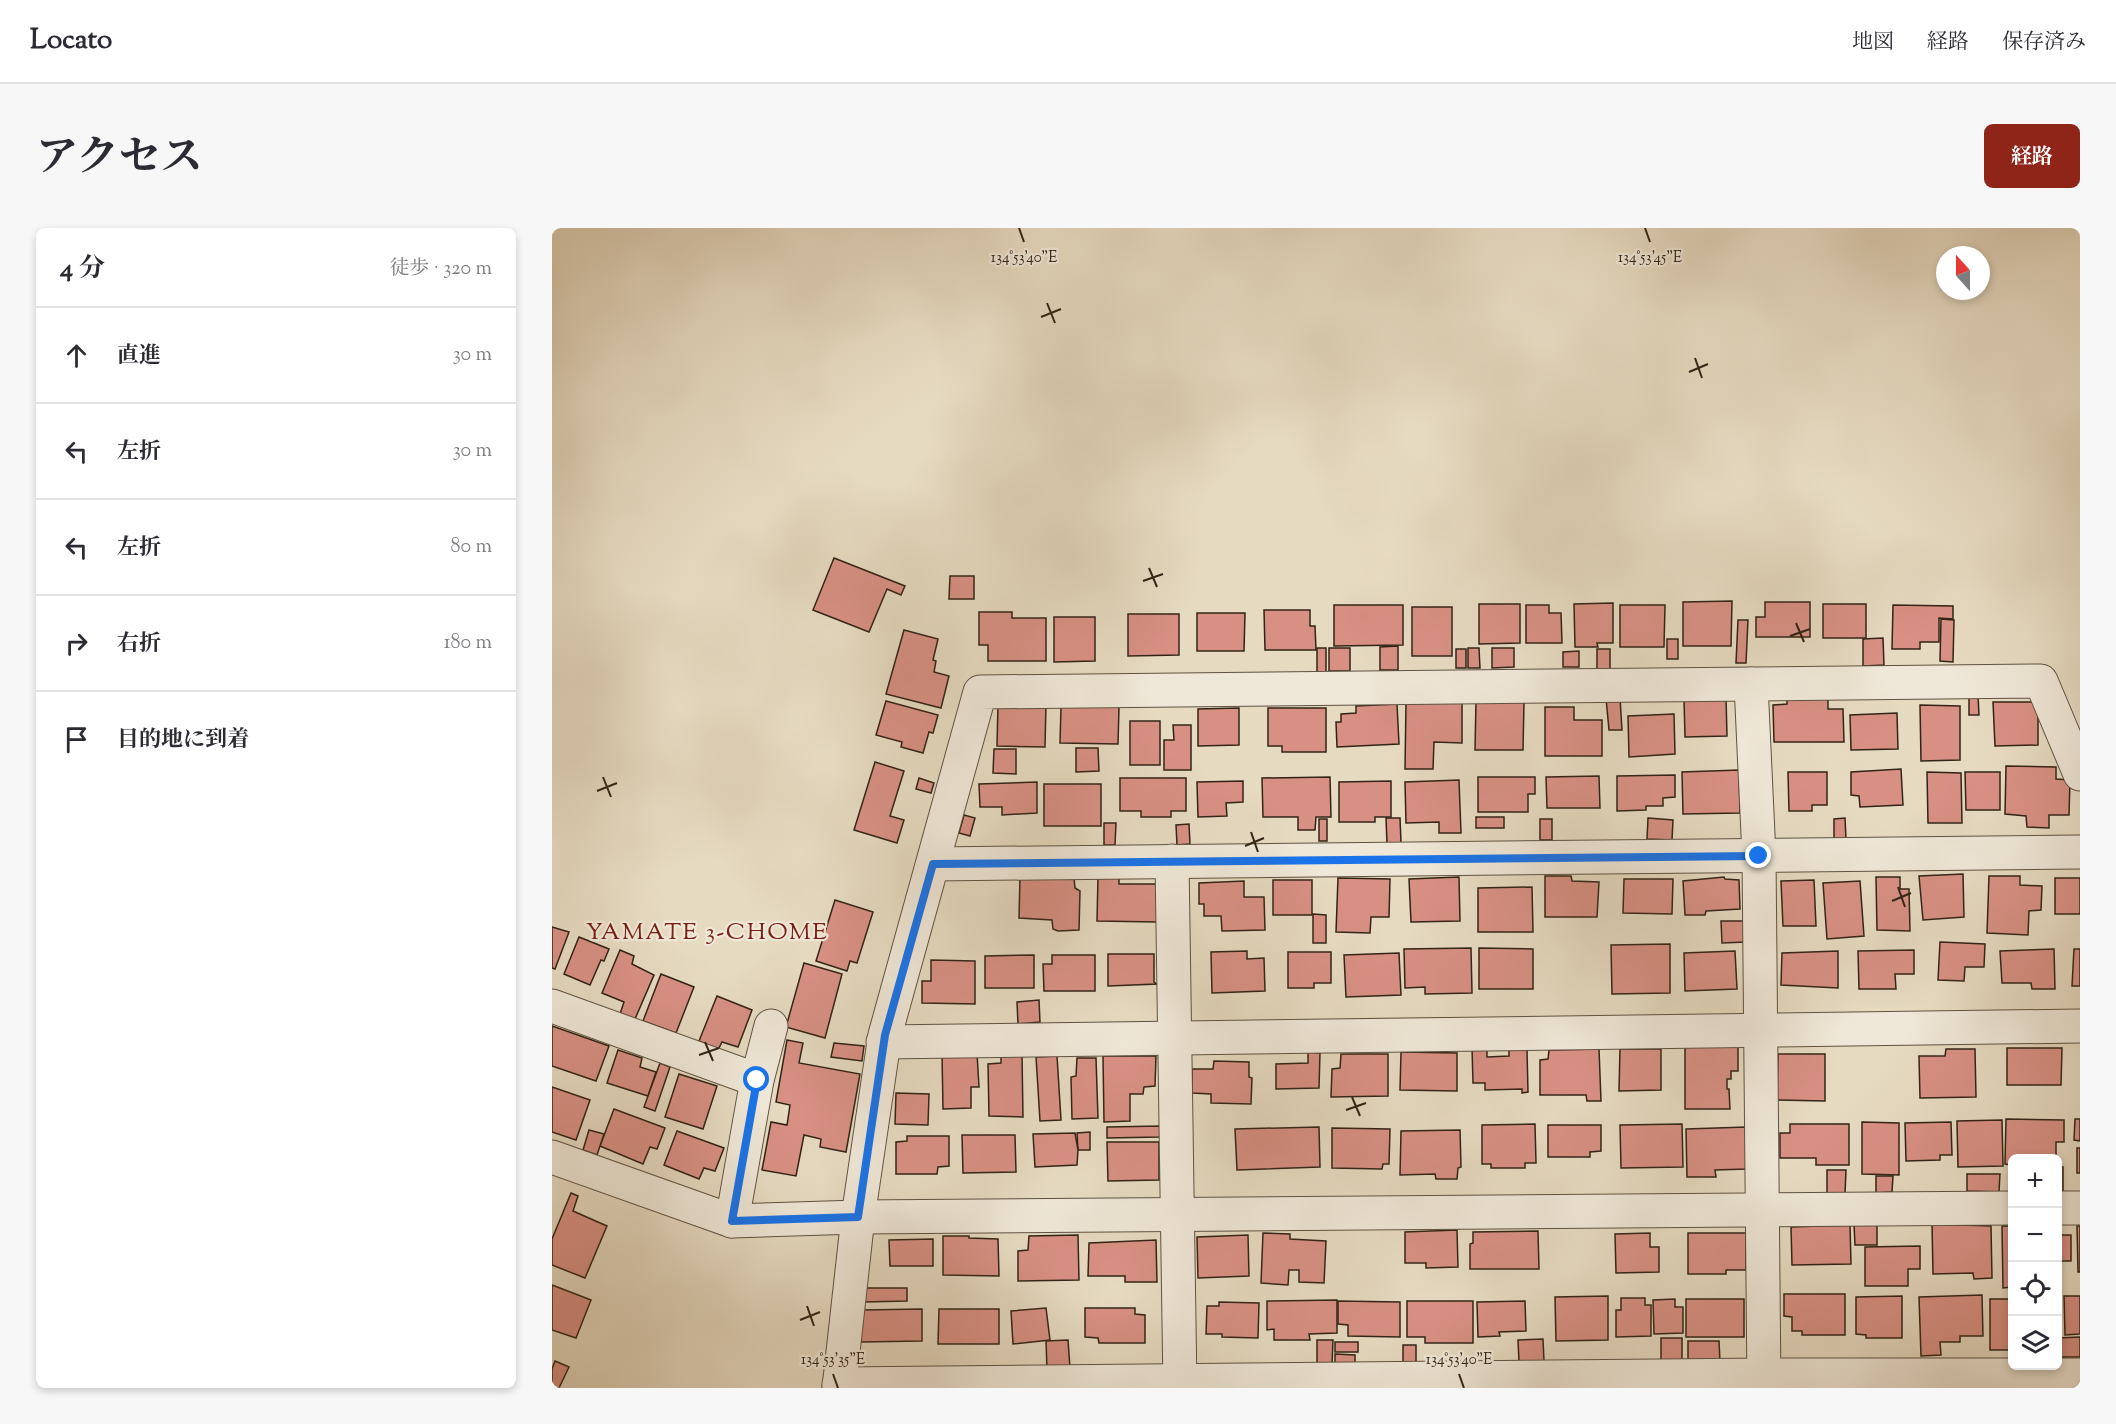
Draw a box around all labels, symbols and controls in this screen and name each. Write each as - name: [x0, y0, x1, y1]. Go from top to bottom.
- text: Locato: [30, 21, 112, 61]
- text: 地図: [1852, 28, 1894, 58]
- text: 経路: [1927, 28, 1969, 58]
- text: 保存済み: [2002, 28, 2086, 58]
- button: 経路: [1984, 124, 2080, 188]
- text: アクセス: [36, 130, 203, 190]
- north arrow: [1936, 246, 1990, 300]
- text: 134°53'40"E: [991, 248, 1057, 269]
- text: 134°53'45"E: [1618, 248, 1682, 269]
- text: 4 分: [60, 251, 105, 288]
- text: 徒歩 · 320 m: [390, 255, 492, 284]
- icon: ahead: [60, 339, 93, 372]
- text: 直進: [117, 341, 161, 373]
- text: 30 m: [453, 341, 492, 370]
- icon: left: [60, 435, 93, 468]
- text: 左折: [117, 437, 161, 469]
- text: 30 m: [453, 437, 492, 466]
- icon: left: [60, 531, 93, 564]
- text: 左折: [117, 533, 161, 565]
- text: 80 m: [451, 533, 492, 562]
- icon: right: [60, 627, 93, 660]
- text: 右折: [117, 629, 161, 661]
- text: 180 m: [444, 629, 492, 658]
- icon: arrive: [60, 723, 93, 756]
- text: 目的地に到着: [117, 725, 249, 757]
- route end: [1745, 842, 1771, 868]
- district label: YAMATE 3-CHOME: [586, 916, 828, 950]
- route start: [743, 1066, 769, 1092]
- map controls: [2008, 1154, 2062, 1370]
- button: +: [2008, 1154, 2062, 1208]
- button: −: [2008, 1208, 2062, 1262]
- button: locate: [2008, 1262, 2062, 1316]
- button: layers: [2008, 1316, 2062, 1370]
- text: 134°53'35"E: [801, 1350, 865, 1371]
- text: 134°53'40"E: [1426, 1350, 1492, 1371]

